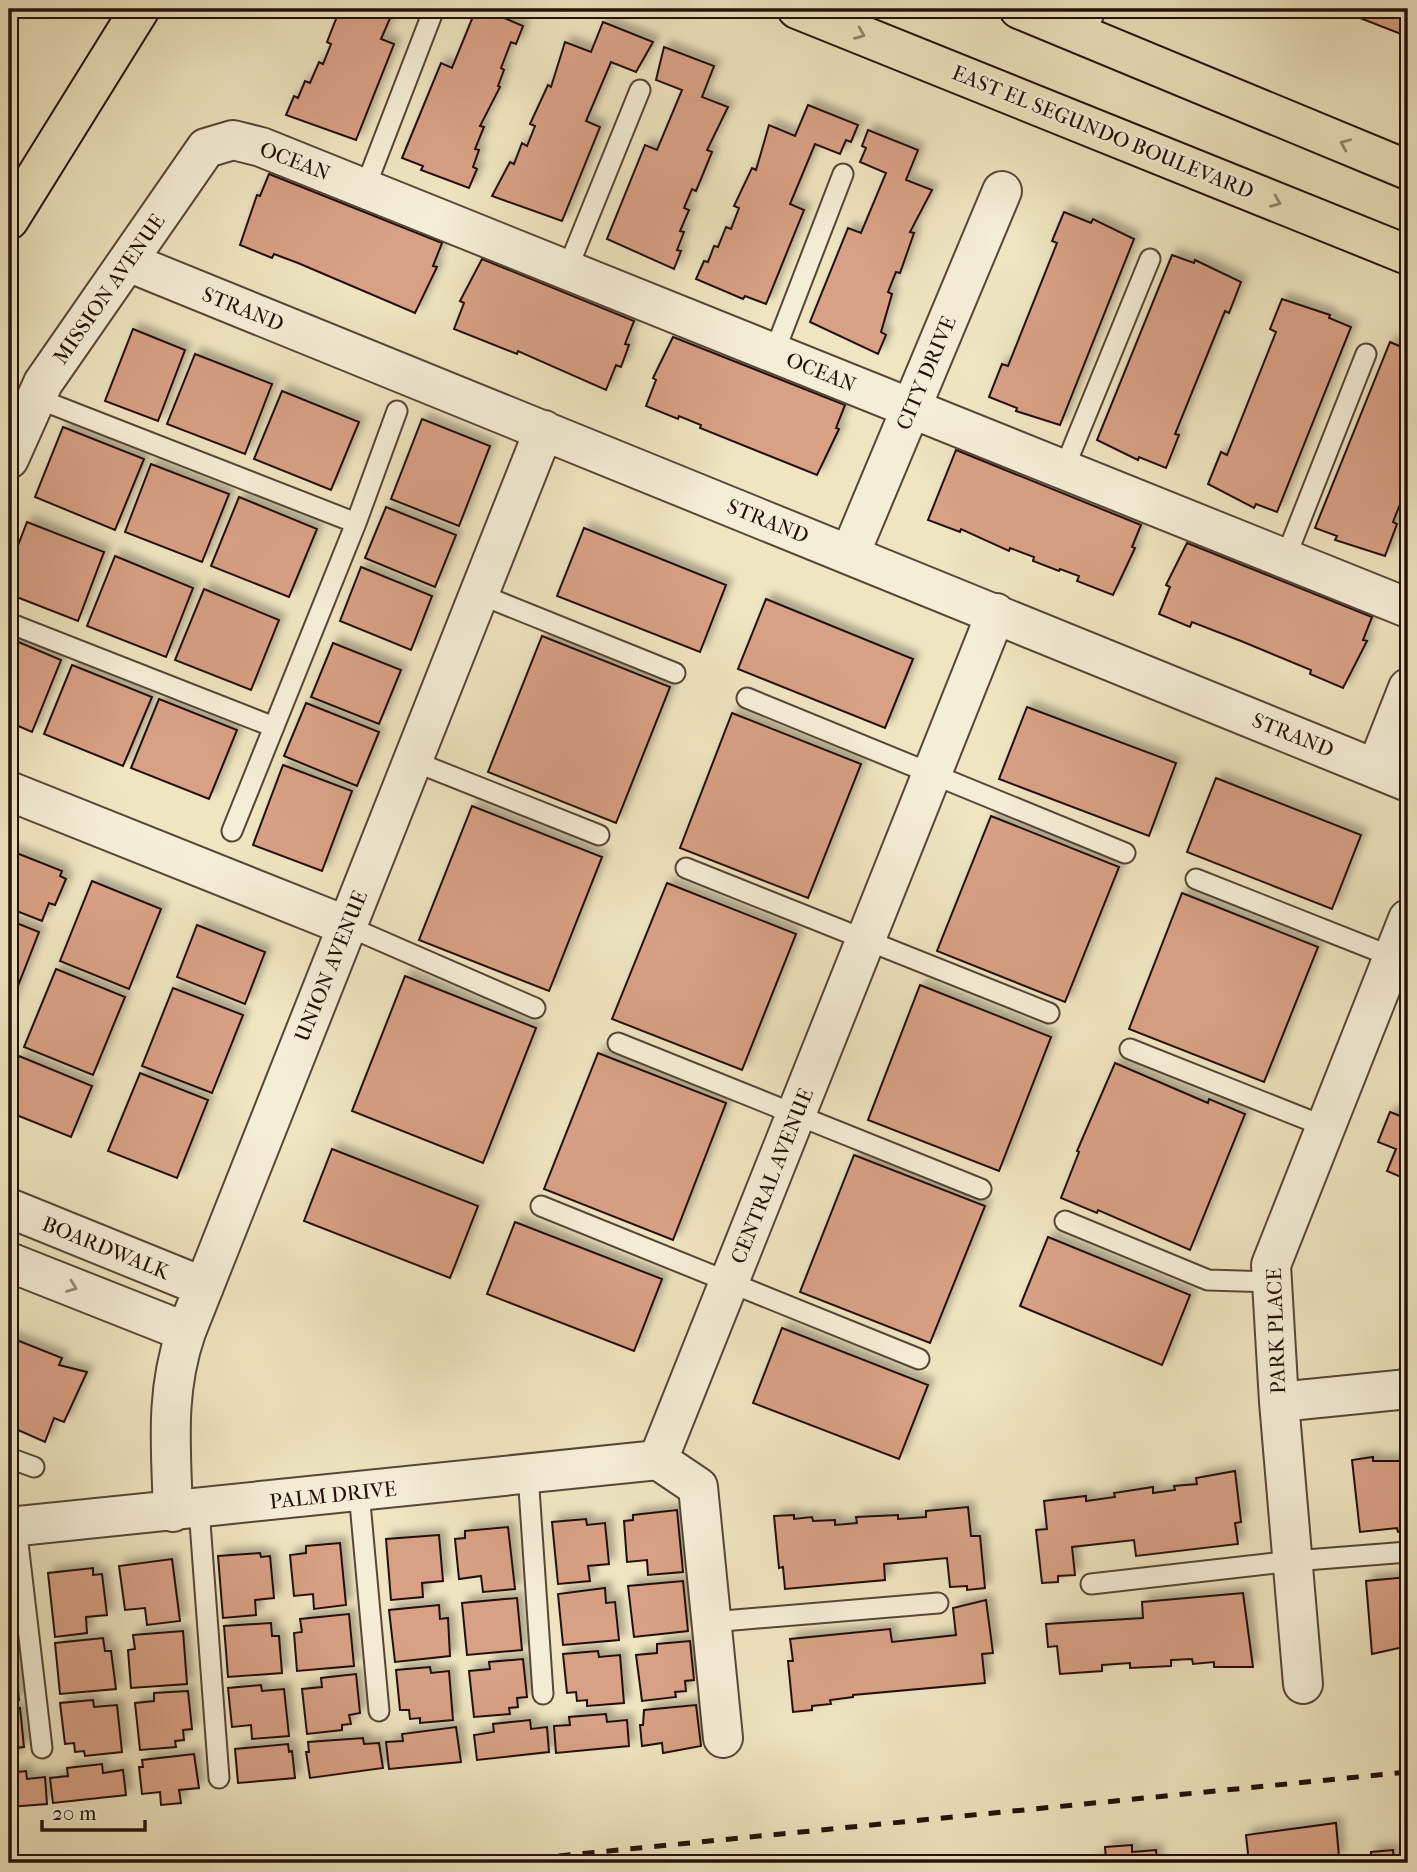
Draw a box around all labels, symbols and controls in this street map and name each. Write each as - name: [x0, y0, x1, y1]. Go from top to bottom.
- one-way arrow: [854, 26, 866, 40]
- street label: EAST EL SEGUNDO BOULEVARD: [949, 60, 1257, 204]
- street label: OCEAN: [257, 137, 333, 185]
- one-way arrow: [1340, 139, 1352, 153]
- one-way arrow: [1269, 193, 1281, 207]
- street label: MISSION AVENUE: [48, 209, 170, 369]
- street label: STRAND: [199, 282, 287, 336]
- street label: CITY DRIVE: [891, 312, 961, 434]
- street label: OCEAN: [783, 347, 859, 397]
- street label: STRAND: [724, 494, 812, 548]
- street label: STRAND: [1249, 708, 1337, 762]
- street label: UNION AVENUE: [290, 887, 372, 1045]
- street label: CENTRAL AVENUE: [726, 1085, 818, 1267]
- street label: BOARDWALK: [39, 1212, 175, 1285]
- street label: PARK PLACE: [1262, 1267, 1290, 1394]
- one-way arrow: [66, 1279, 78, 1293]
- street label: PALM DRIVE: [268, 1476, 398, 1514]
- scale bar: [42, 1788, 145, 1832]
- text: 20 m: [52, 1801, 97, 1825]

